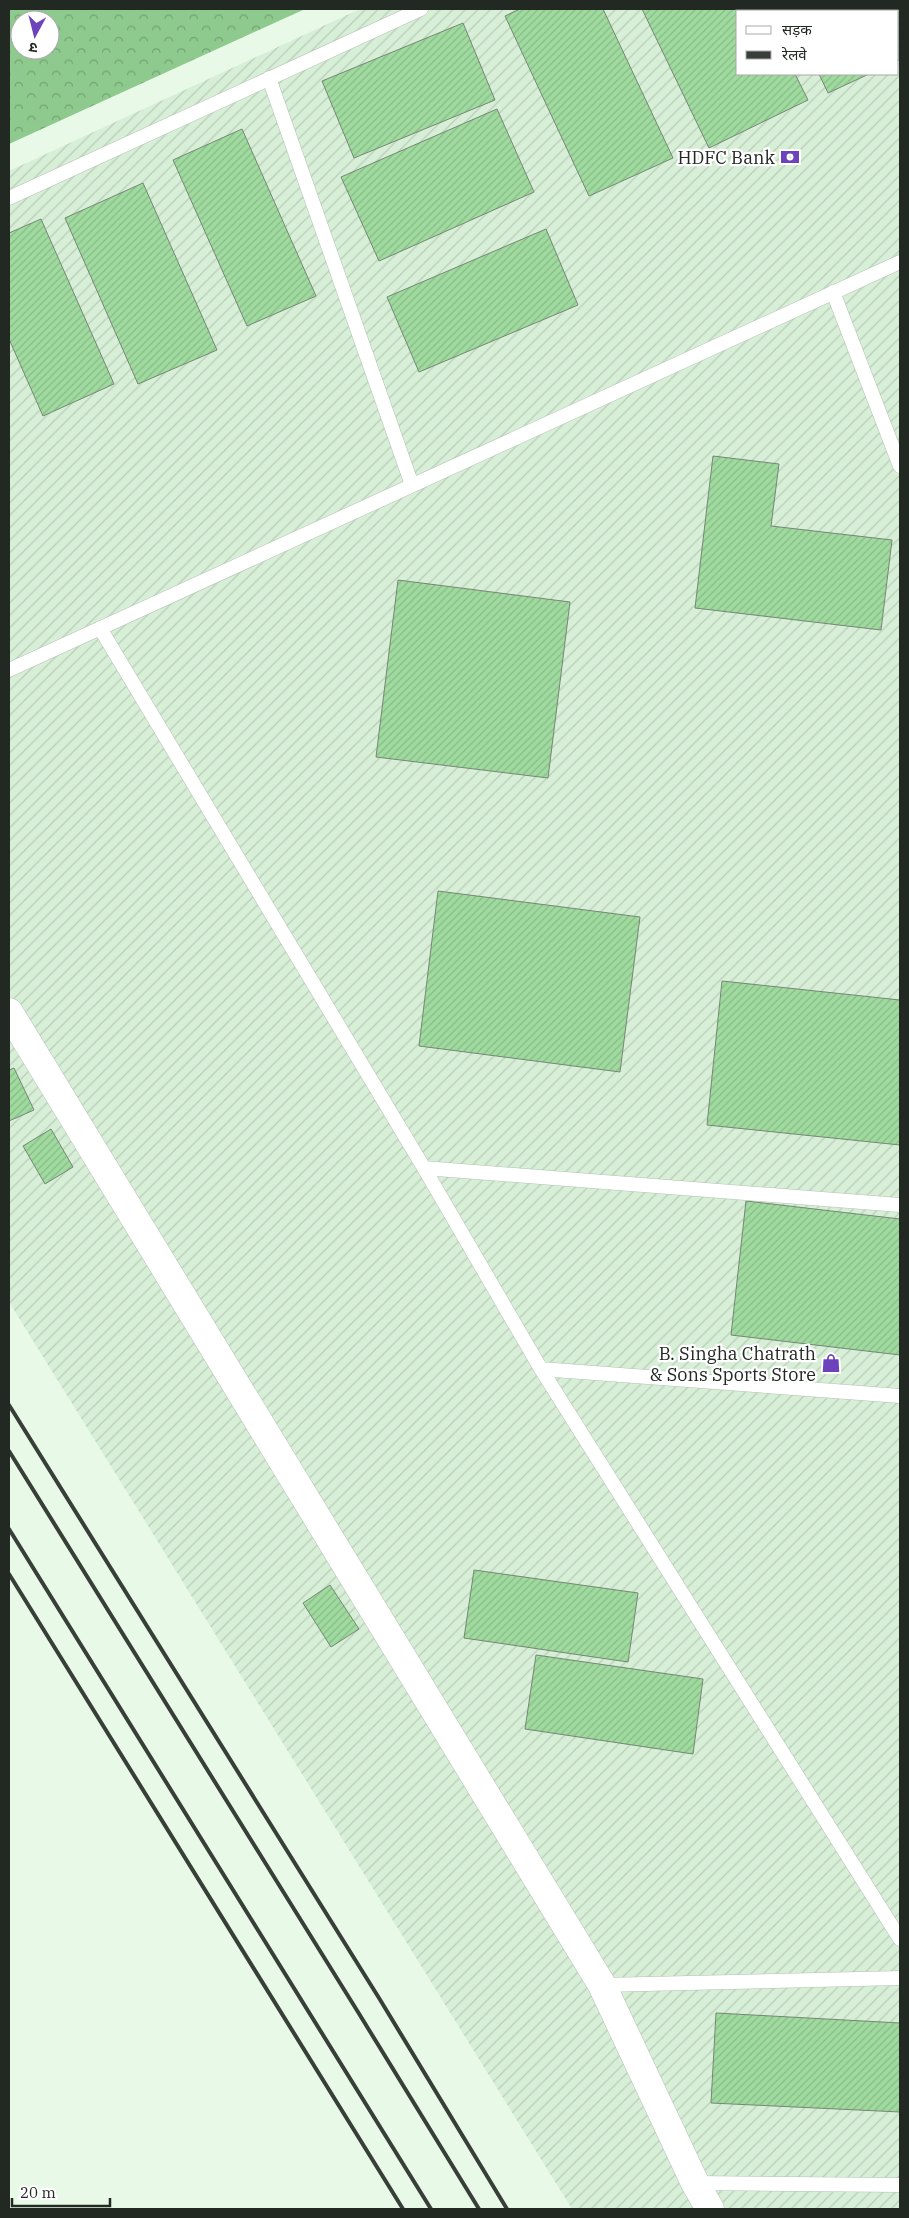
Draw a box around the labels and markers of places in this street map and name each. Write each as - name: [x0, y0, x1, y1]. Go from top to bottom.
- place label: HDFC Bank: [677, 146, 775, 169]
- bank icon: HDFC Bank: [779, 146, 801, 168]
- place label: B. Singha Chatrath & Sons Sports Store: [650, 1342, 816, 1386]
- shop icon: B. Singha Chatrath & Sons Sports Store: [820, 1352, 842, 1374]

